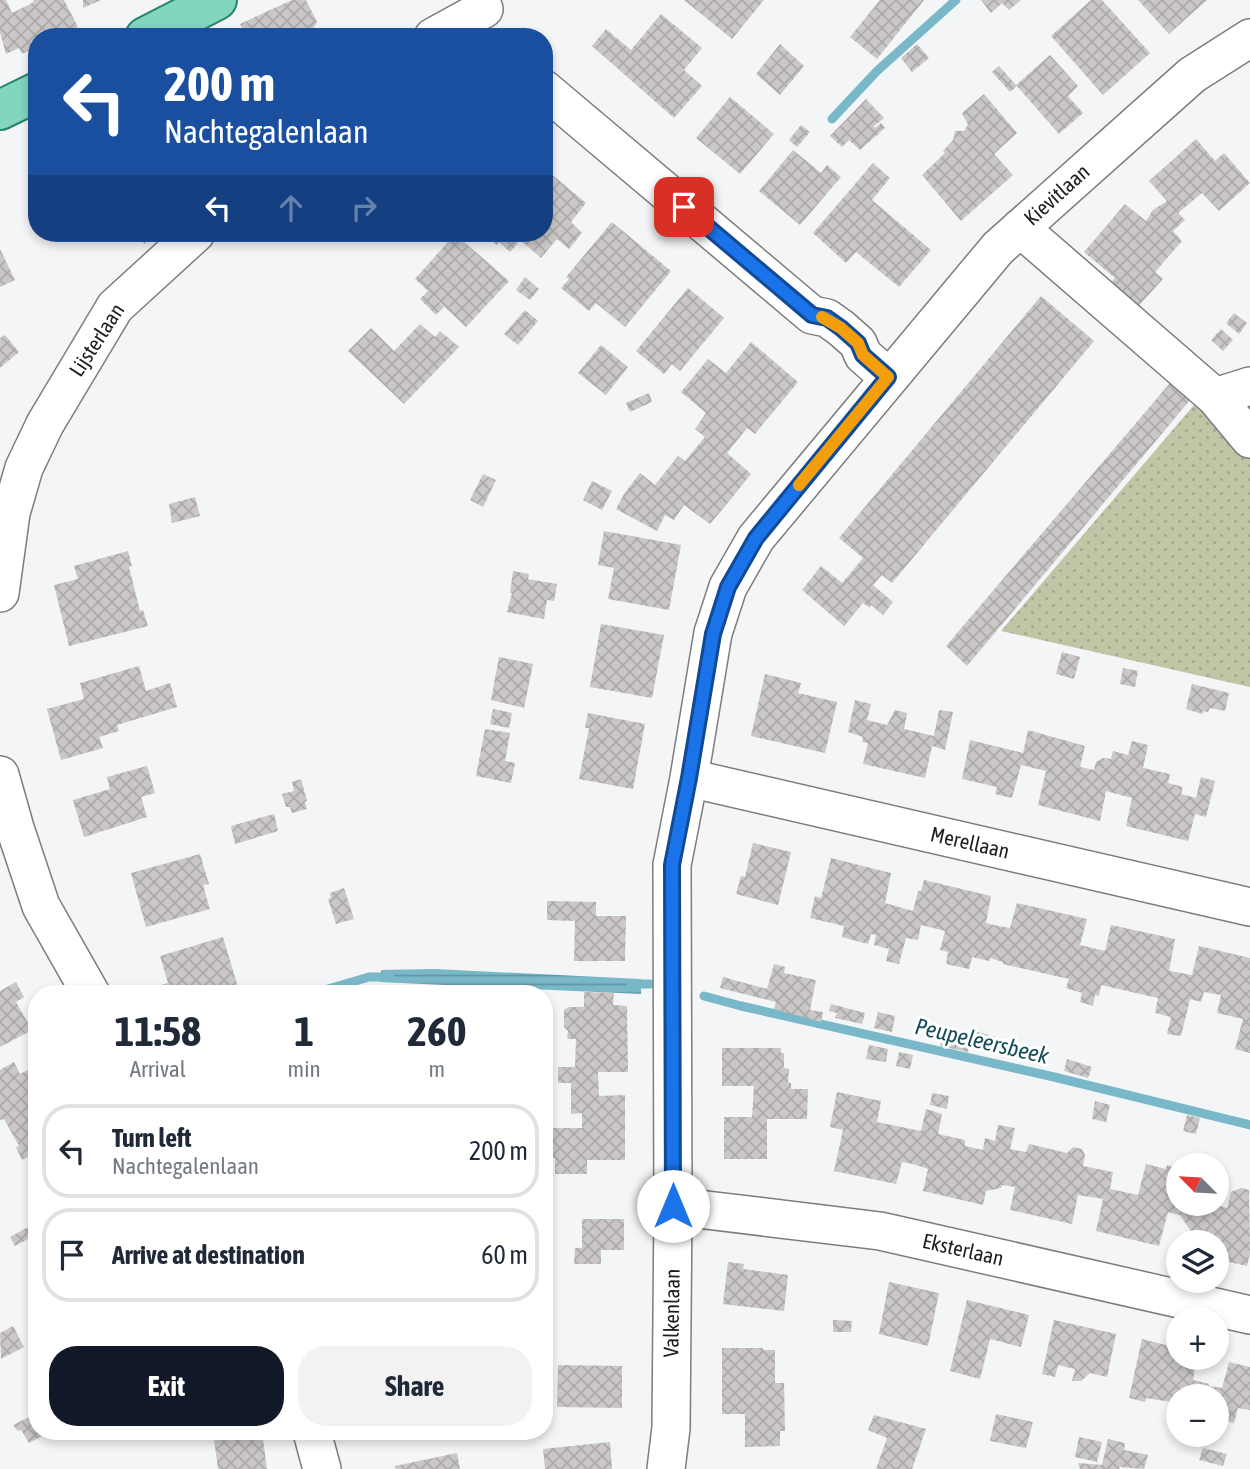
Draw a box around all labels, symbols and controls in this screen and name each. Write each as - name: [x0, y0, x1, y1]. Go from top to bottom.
- text: 200 m: [164, 55, 275, 111]
- icon: left: [49, 56, 140, 147]
- text: Nachtegalenlaan: [164, 113, 369, 150]
- street label: Kievitlaan: [1019, 159, 1094, 230]
- pin: [654, 177, 714, 237]
- icon: arrive: [665, 188, 703, 226]
- icon: left: [199, 189, 237, 227]
- icon: ahead: [272, 189, 310, 227]
- icon: right: [345, 189, 383, 227]
- street label: Lijsterlaan: [64, 299, 129, 380]
- street label: Merellaan: [928, 821, 1012, 863]
- text: 11:58: [115, 1007, 201, 1055]
- text: 1: [294, 1007, 314, 1055]
- text: 260: [407, 1007, 466, 1055]
- water label: Peupeleersbeek: [913, 1013, 1052, 1069]
- text: Arrival: [130, 1056, 186, 1082]
- text: min: [288, 1056, 321, 1082]
- text: m: [429, 1056, 445, 1082]
- text: Turn left: [112, 1123, 192, 1153]
- icon: left: [53, 1132, 91, 1170]
- text: 200 m: [469, 1136, 528, 1166]
- text: Nachtegalenlaan: [112, 1153, 259, 1179]
- north arrow: [1166, 1153, 1228, 1216]
- map controls: [1166, 1153, 1229, 1447]
- position arrow: [636, 1169, 710, 1243]
- street label: Eksterlaan: [920, 1228, 1006, 1270]
- button: layers: [1166, 1230, 1229, 1293]
- icon: arrive: [53, 1236, 91, 1274]
- text: Arrive at destination: [112, 1240, 305, 1270]
- text: 60 m: [481, 1240, 528, 1270]
- street label: Valkenlaan: [658, 1268, 684, 1358]
- button: +: [1166, 1307, 1229, 1370]
- button: Exit: [49, 1346, 284, 1426]
- button: Share: [298, 1346, 532, 1426]
- button: −: [1166, 1384, 1229, 1447]

